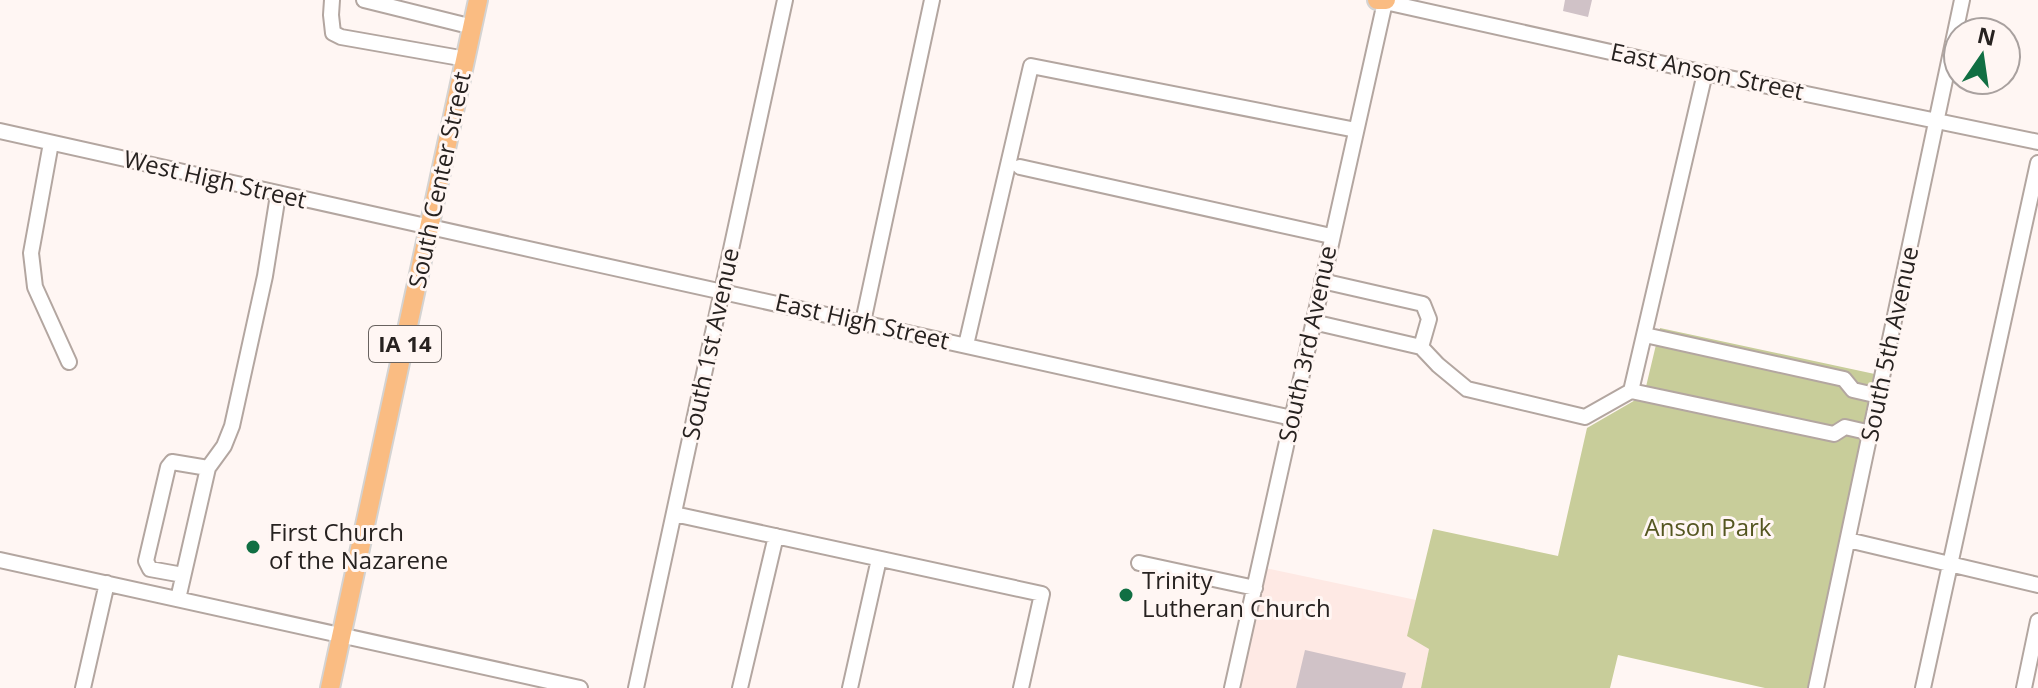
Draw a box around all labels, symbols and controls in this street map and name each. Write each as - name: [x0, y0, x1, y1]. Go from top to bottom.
- north arrow: [1942, 16, 2022, 96]
- text: N: [1975, 19, 1999, 52]
- street label: East Anson Street: [1608, 34, 1807, 107]
- street label: South Center Street: [399, 69, 478, 291]
- street label: West High Street: [121, 141, 310, 216]
- street label: South 3rd Avenue: [1270, 243, 1343, 445]
- street label: South 5th Avenue: [1852, 243, 1925, 444]
- street label: South 1st Avenue: [673, 245, 746, 443]
- street label: East High Street: [772, 284, 953, 357]
- road number: IA 14: [369, 326, 441, 362]
- park label: Anson Park: [1645, 510, 1772, 543]
- place label: First Church of the Nazarene: [269, 515, 448, 576]
- marker: First Church of the Nazarene: [244, 538, 262, 556]
- place label: Trinity Lutheran Church: [1142, 563, 1331, 624]
- marker: Trinity Lutheran Church: [1117, 586, 1135, 604]

